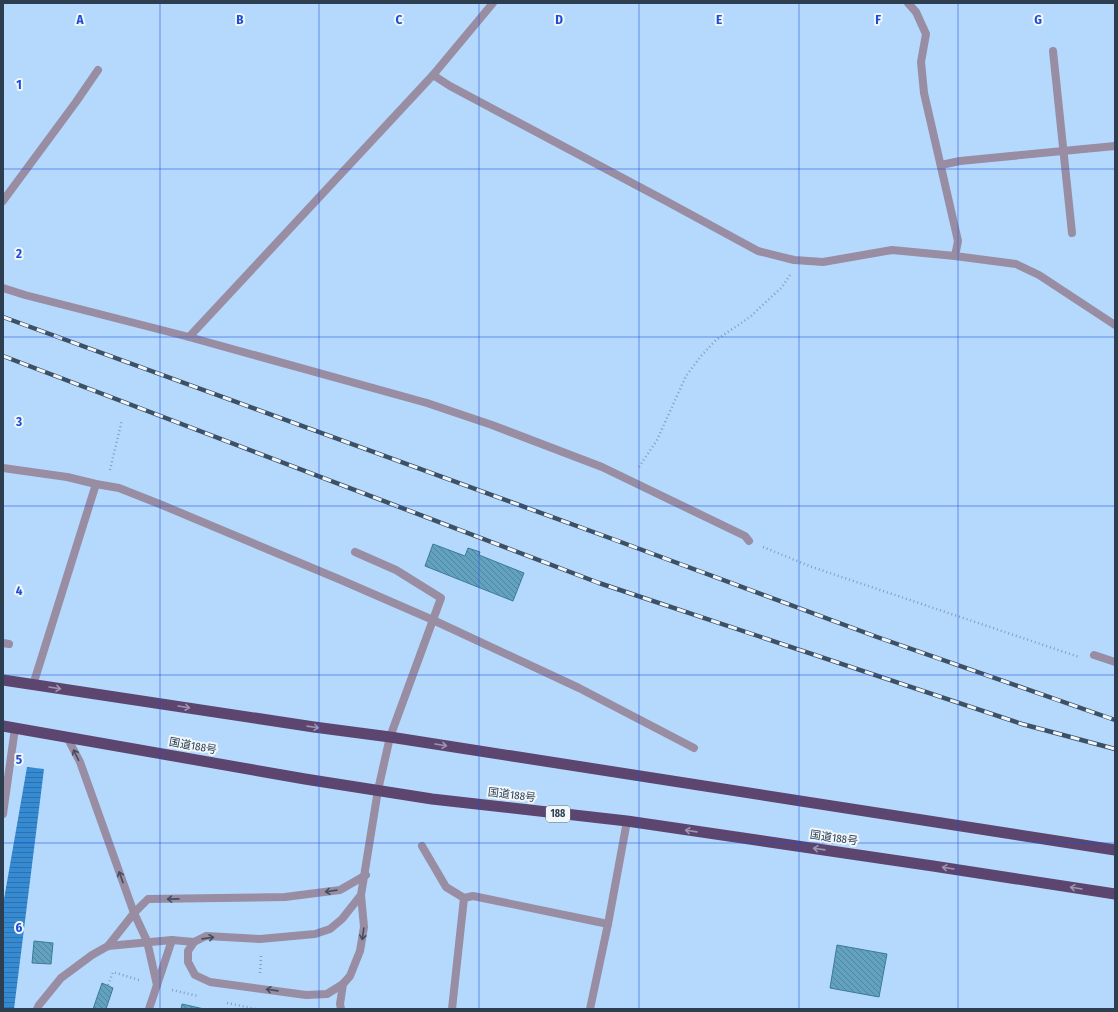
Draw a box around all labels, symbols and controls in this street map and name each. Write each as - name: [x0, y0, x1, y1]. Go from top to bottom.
- text: A: [75, 12, 84, 27]
- text: B: [236, 12, 244, 27]
- text: C: [396, 12, 403, 27]
- text: D: [555, 12, 563, 27]
- text: E: [716, 12, 722, 27]
- text: F: [875, 12, 881, 27]
- text: G: [1034, 12, 1042, 27]
- text: 1: [16, 77, 22, 92]
- text: 2: [15, 246, 22, 261]
- text: 3: [15, 414, 22, 429]
- text: 4: [16, 583, 23, 598]
- one-way arrow: [49, 684, 62, 692]
- one-way arrow: [177, 703, 190, 711]
- one-way arrow: [306, 723, 319, 731]
- street label: 国道188号: [168, 735, 218, 757]
- one-way arrow: [434, 741, 447, 749]
- one-way arrow: [72, 749, 80, 761]
- text: 5: [16, 752, 22, 767]
- street label: 国道188号: [487, 786, 537, 804]
- road number: 188: [546, 806, 570, 822]
- one-way arrow: [685, 827, 698, 835]
- street label: 国道188号: [809, 828, 859, 848]
- one-way arrow: [813, 845, 826, 853]
- one-way arrow: [942, 864, 955, 872]
- one-way arrow: [117, 871, 125, 883]
- one-way arrow: [1070, 884, 1083, 892]
- one-way arrow: [325, 887, 338, 895]
- one-way arrow: [167, 895, 180, 903]
- text: 6: [16, 920, 23, 935]
- one-way arrow: [359, 927, 367, 940]
- one-way arrow: [201, 934, 214, 942]
- one-way arrow: [266, 986, 279, 994]

